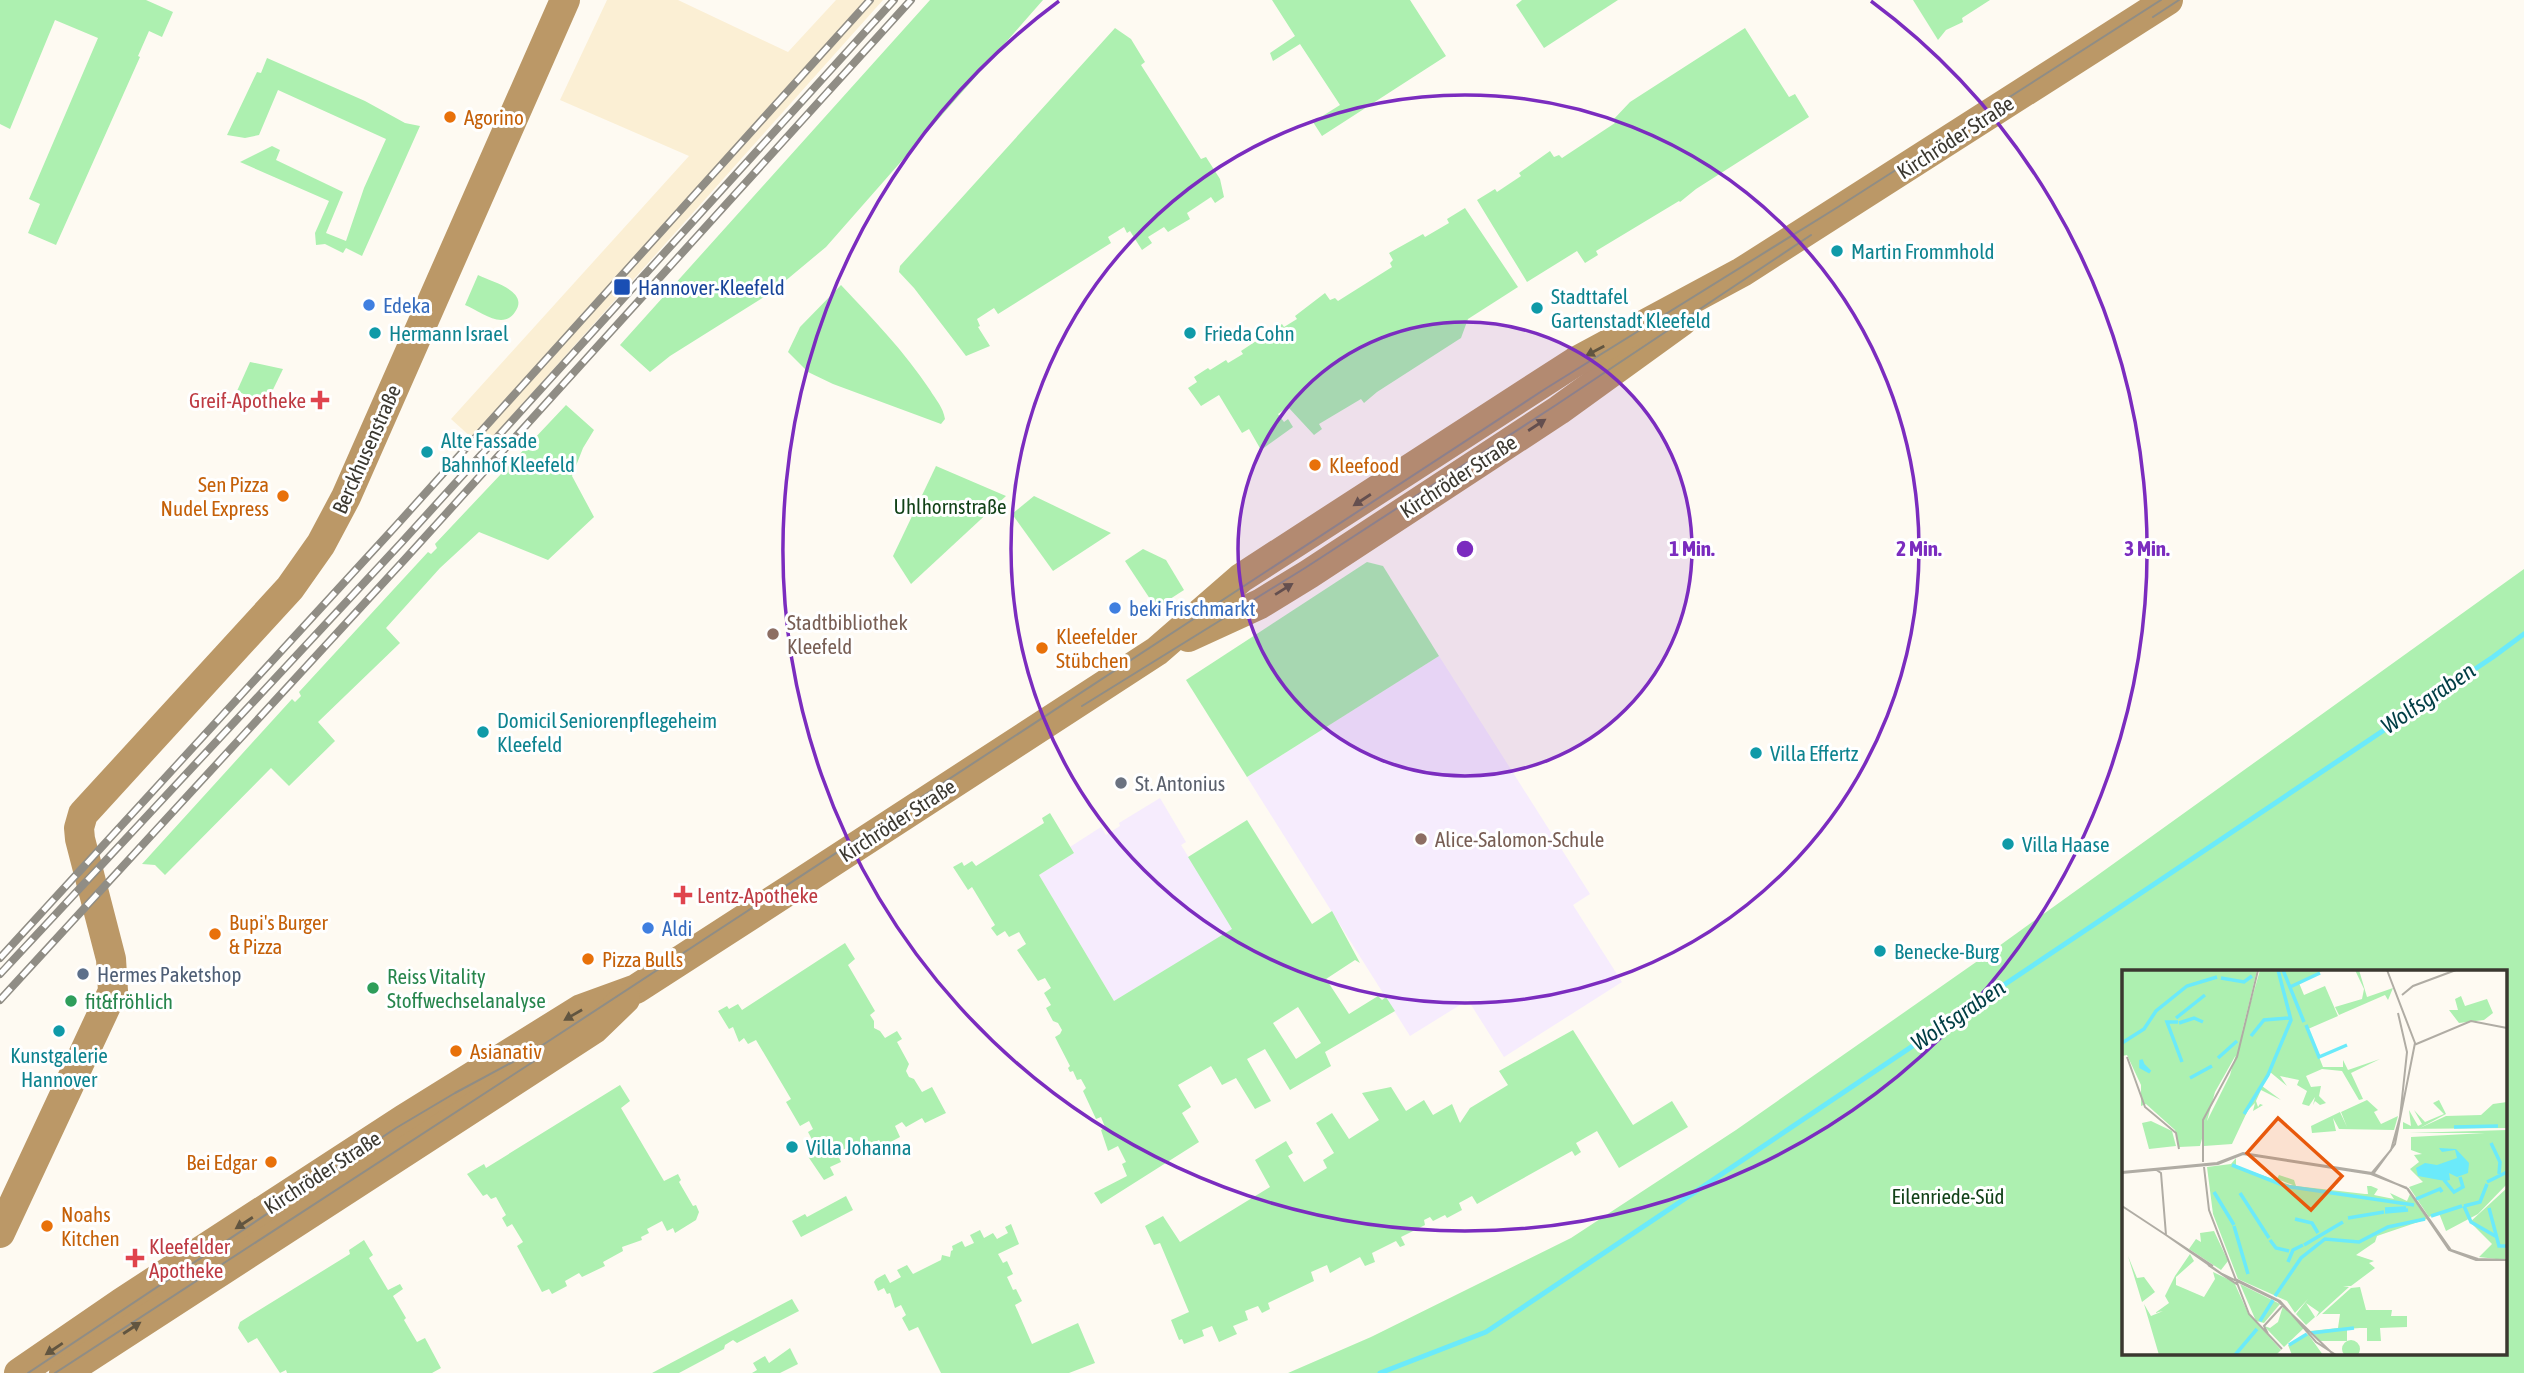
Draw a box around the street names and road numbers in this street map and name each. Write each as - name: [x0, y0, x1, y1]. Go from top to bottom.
- street label: Kirchröder Straße: [1892, 91, 2018, 183]
- street label: Berckhusenstraße: [327, 381, 405, 517]
- street label: Kirchröder Straße: [1395, 430, 1521, 522]
- street label: Kirchröder Straße: [834, 774, 960, 866]
- street label: Kirchröder Straße: [259, 1126, 385, 1218]

